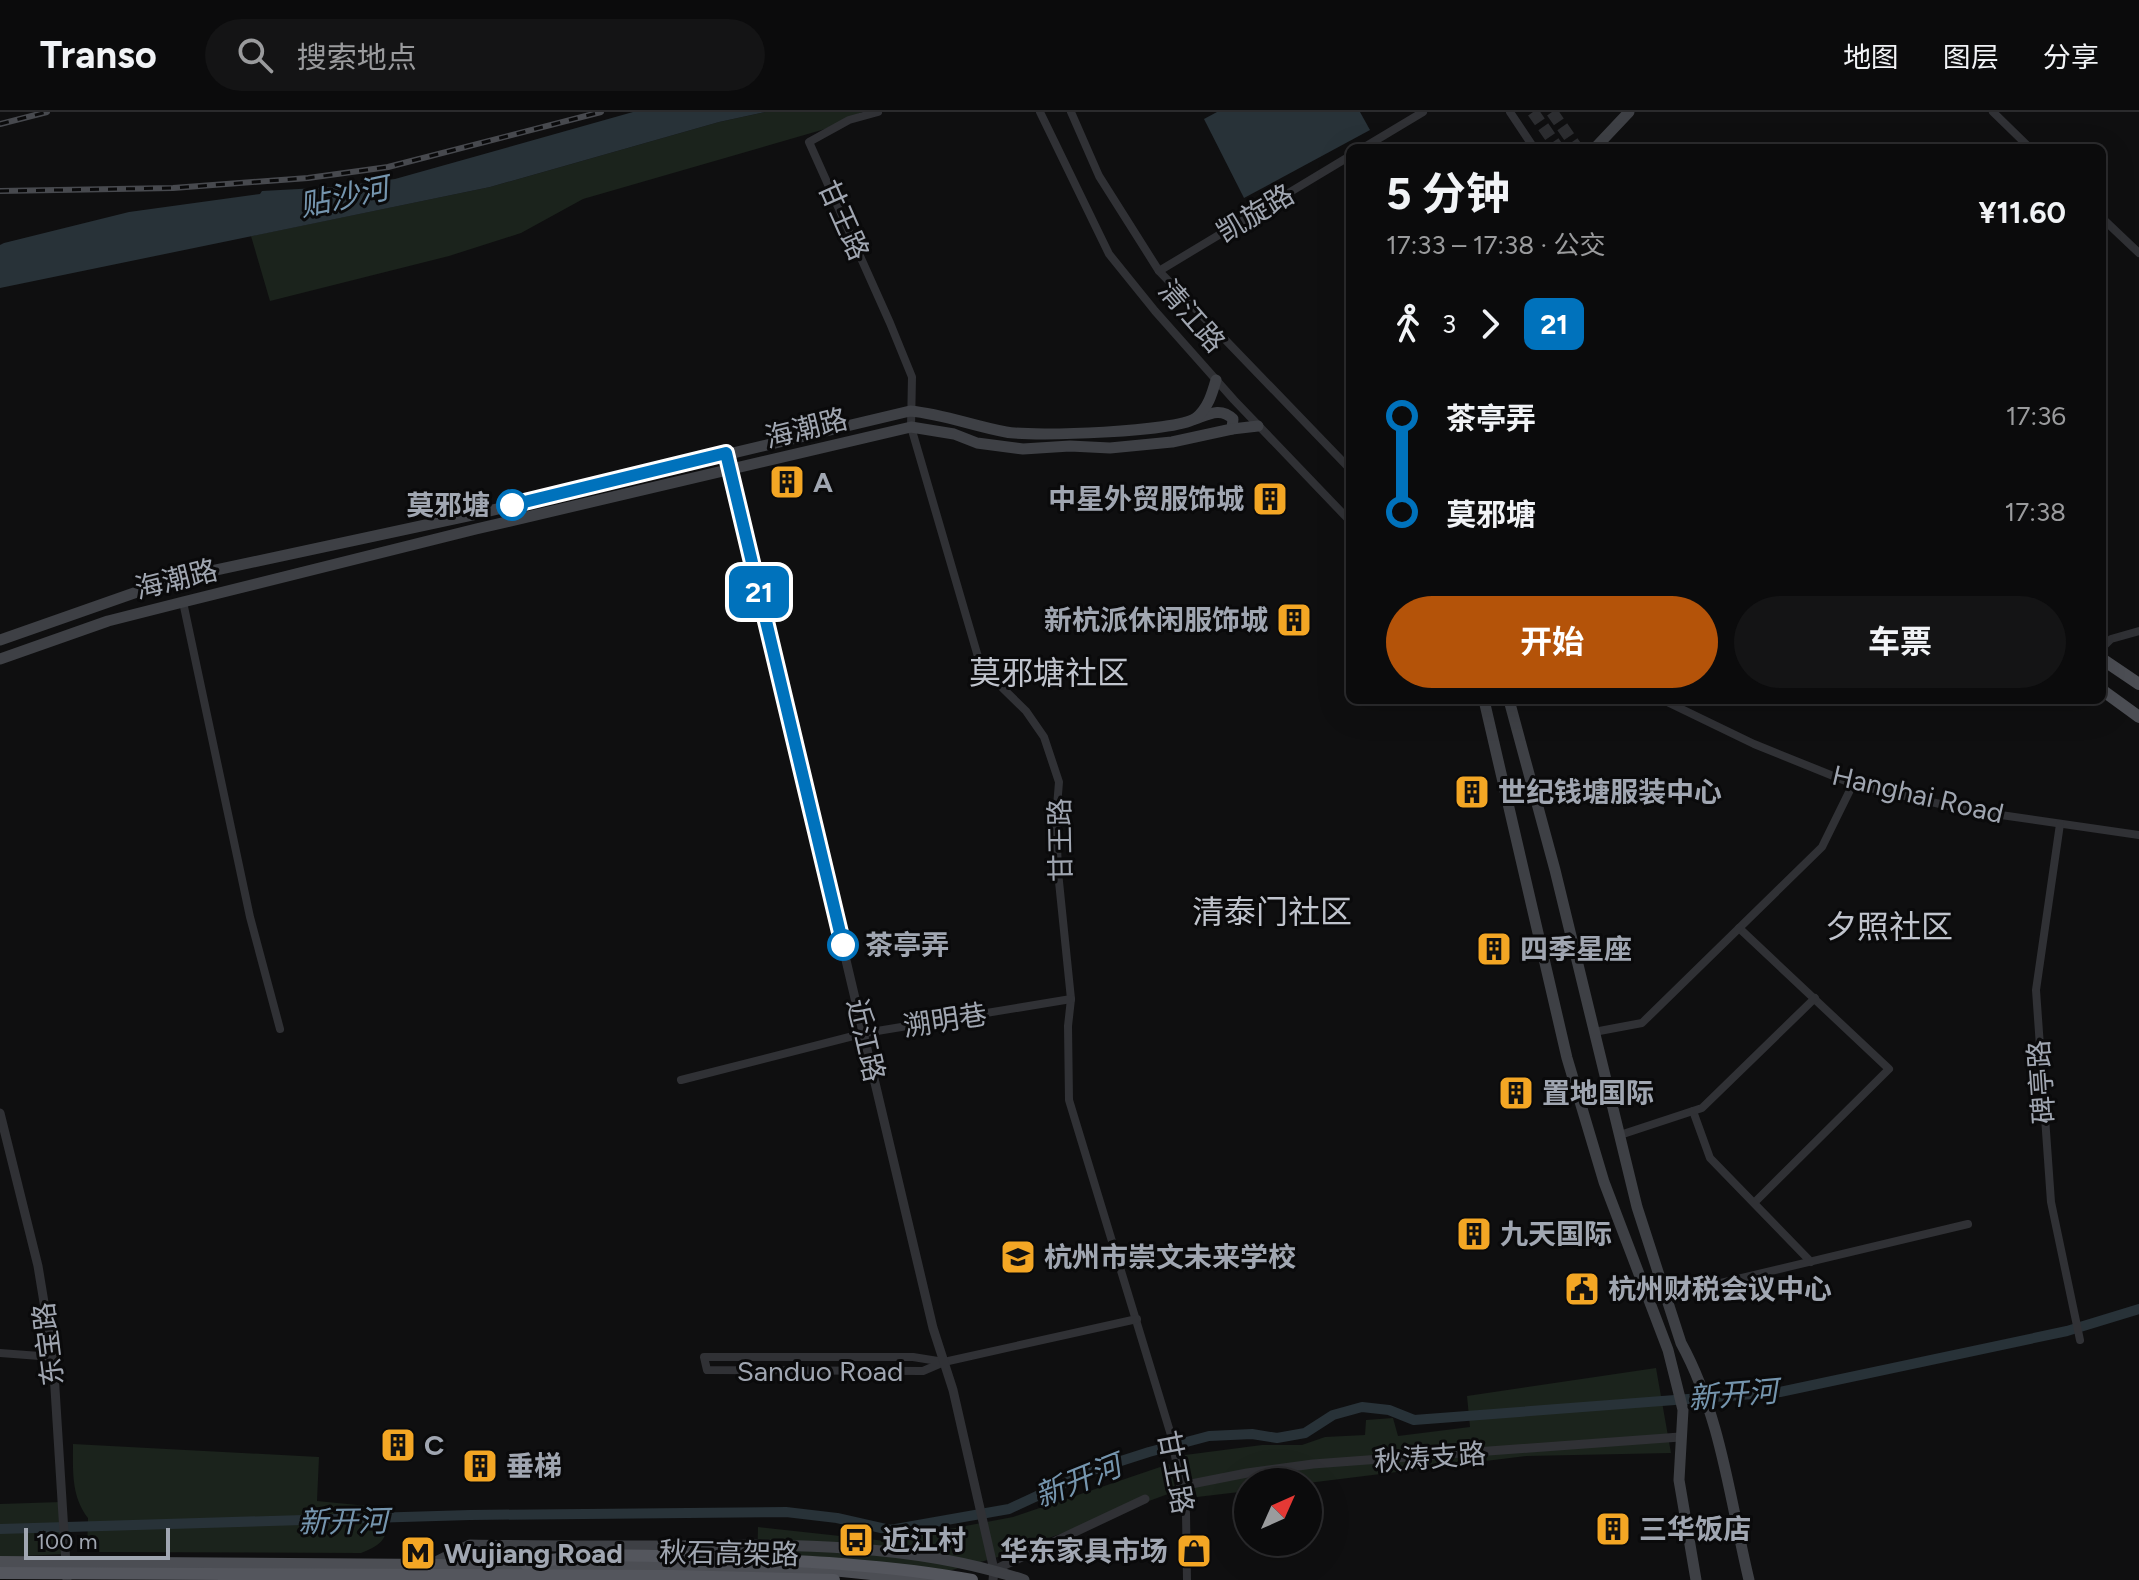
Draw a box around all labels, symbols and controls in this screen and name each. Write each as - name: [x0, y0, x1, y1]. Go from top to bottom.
- search box: [205, 19, 765, 91]
- text: Transo: [40, 32, 157, 78]
- icon: search: [233, 33, 277, 77]
- text: 搜索地点: [297, 39, 417, 76]
- text: 地图: [1843, 40, 1899, 74]
- text: 图层: [1943, 40, 1999, 74]
- text: 分享: [2043, 40, 2099, 74]
- text: 5 分钟: [1386, 167, 1510, 220]
- water label: 贴沙河: [296, 168, 397, 224]
- street label: 甘王路: [811, 175, 877, 265]
- street label: 凯旋路: [1210, 177, 1300, 249]
- text: ¥11.60: [1979, 194, 2066, 231]
- text: 17:33 – 17:38 · 公交: [1386, 229, 1606, 261]
- street label: 清江路: [1152, 273, 1232, 359]
- icon: walk: [1386, 302, 1430, 346]
- icon: forward: [1468, 302, 1512, 346]
- text: 21: [1540, 307, 1568, 341]
- text: 3: [1442, 308, 1456, 340]
- text: 茶亭弄: [1446, 400, 1536, 437]
- text: 17:36: [2006, 400, 2066, 432]
- street label: 海潮路: [761, 401, 851, 455]
- building icon: A: [768, 463, 806, 501]
- place label: A: [813, 465, 833, 499]
- building icon: 中星外贸服饰城: [1251, 480, 1289, 518]
- place label: 中星外贸服饰城: [1048, 482, 1244, 516]
- place label: 莫邪塘: [406, 488, 490, 522]
- marker: 莫邪塘: [497, 490, 527, 520]
- text: 莫邪塘: [1446, 496, 1536, 533]
- text: 17:38: [2005, 496, 2066, 528]
- street label: 海潮路: [131, 552, 221, 606]
- line badge: 21: [723, 566, 795, 618]
- text: 21: [745, 575, 773, 609]
- button: 开始: [1386, 596, 1718, 688]
- button: 车票: [1734, 596, 2066, 688]
- building icon: 新杭派休闲服饰城: [1275, 601, 1313, 639]
- place label: 新杭派休闲服饰城: [1044, 603, 1268, 637]
- district label: 莫邪塘社区: [969, 654, 1129, 692]
- street label: Hanghai Road: [1829, 758, 2007, 830]
- building icon: 世纪钱塘服装中心: [1453, 773, 1491, 811]
- place label: 世纪钱塘服装中心: [1498, 775, 1722, 809]
- street label: 甘王路: [1042, 798, 1078, 882]
- district label: 清泰门社区: [1192, 893, 1352, 931]
- district label: 夕照社区: [1825, 908, 1953, 946]
- place label: 茶亭弄: [865, 928, 949, 962]
- marker: 茶亭弄: [828, 930, 858, 960]
- building icon: 四季星座: [1475, 930, 1513, 968]
- place label: 四季星座: [1520, 932, 1632, 966]
- street label: 近江路: [840, 995, 892, 1085]
- street label: 溯明巷: [901, 997, 989, 1043]
- street label: 碑亭路: [2021, 1039, 2061, 1125]
- building icon: 置地国际: [1497, 1074, 1535, 1112]
- place label: 置地国际: [1542, 1076, 1654, 1110]
- building icon: 九天国际: [1455, 1215, 1493, 1253]
- place label: 九天国际: [1500, 1217, 1612, 1251]
- school or university icon: 杭州市崇文未来学校: [999, 1238, 1037, 1276]
- place label: 杭州市崇文未来学校: [1044, 1240, 1296, 1274]
- public building icon: 杭州财税会议中心: [1563, 1270, 1601, 1308]
- place label: 杭州财税会议中心: [1608, 1272, 1832, 1306]
- street label: 东宝路: [26, 1300, 70, 1388]
- street label: Sanduo Road: [737, 1354, 903, 1388]
- water label: 新开河: [1687, 1372, 1784, 1417]
- building icon: C: [379, 1426, 417, 1464]
- place label: C: [424, 1428, 444, 1462]
- street label: 甘王路: [1151, 1428, 1201, 1516]
- street label: 秋涛支路: [1373, 1436, 1487, 1478]
- water label: 新开河: [1029, 1445, 1131, 1515]
- building icon: 垂梯: [461, 1447, 499, 1485]
- place label: 垂梯: [506, 1449, 562, 1483]
- north arrow: [1234, 1468, 1322, 1556]
- map controls: [1234, 1468, 1322, 1556]
- water label: 新开河: [298, 1502, 393, 1541]
- building icon: 三华饭店: [1594, 1510, 1632, 1548]
- place label: 三华饭店: [1639, 1512, 1751, 1546]
- bus stop icon: 近江村: [837, 1521, 875, 1559]
- place label: 近江村: [882, 1523, 966, 1557]
- scale bar: [24, 1524, 170, 1560]
- text: 100 m: [36, 1528, 97, 1555]
- shop icon: 华东家具市场: [1175, 1532, 1213, 1570]
- metro station icon: Wujiang Road: [399, 1534, 437, 1572]
- place label: 华东家具市场: [1000, 1534, 1168, 1568]
- street label: 秋石高架路: [659, 1535, 799, 1571]
- place label: Wujiang Road: [444, 1536, 623, 1570]

